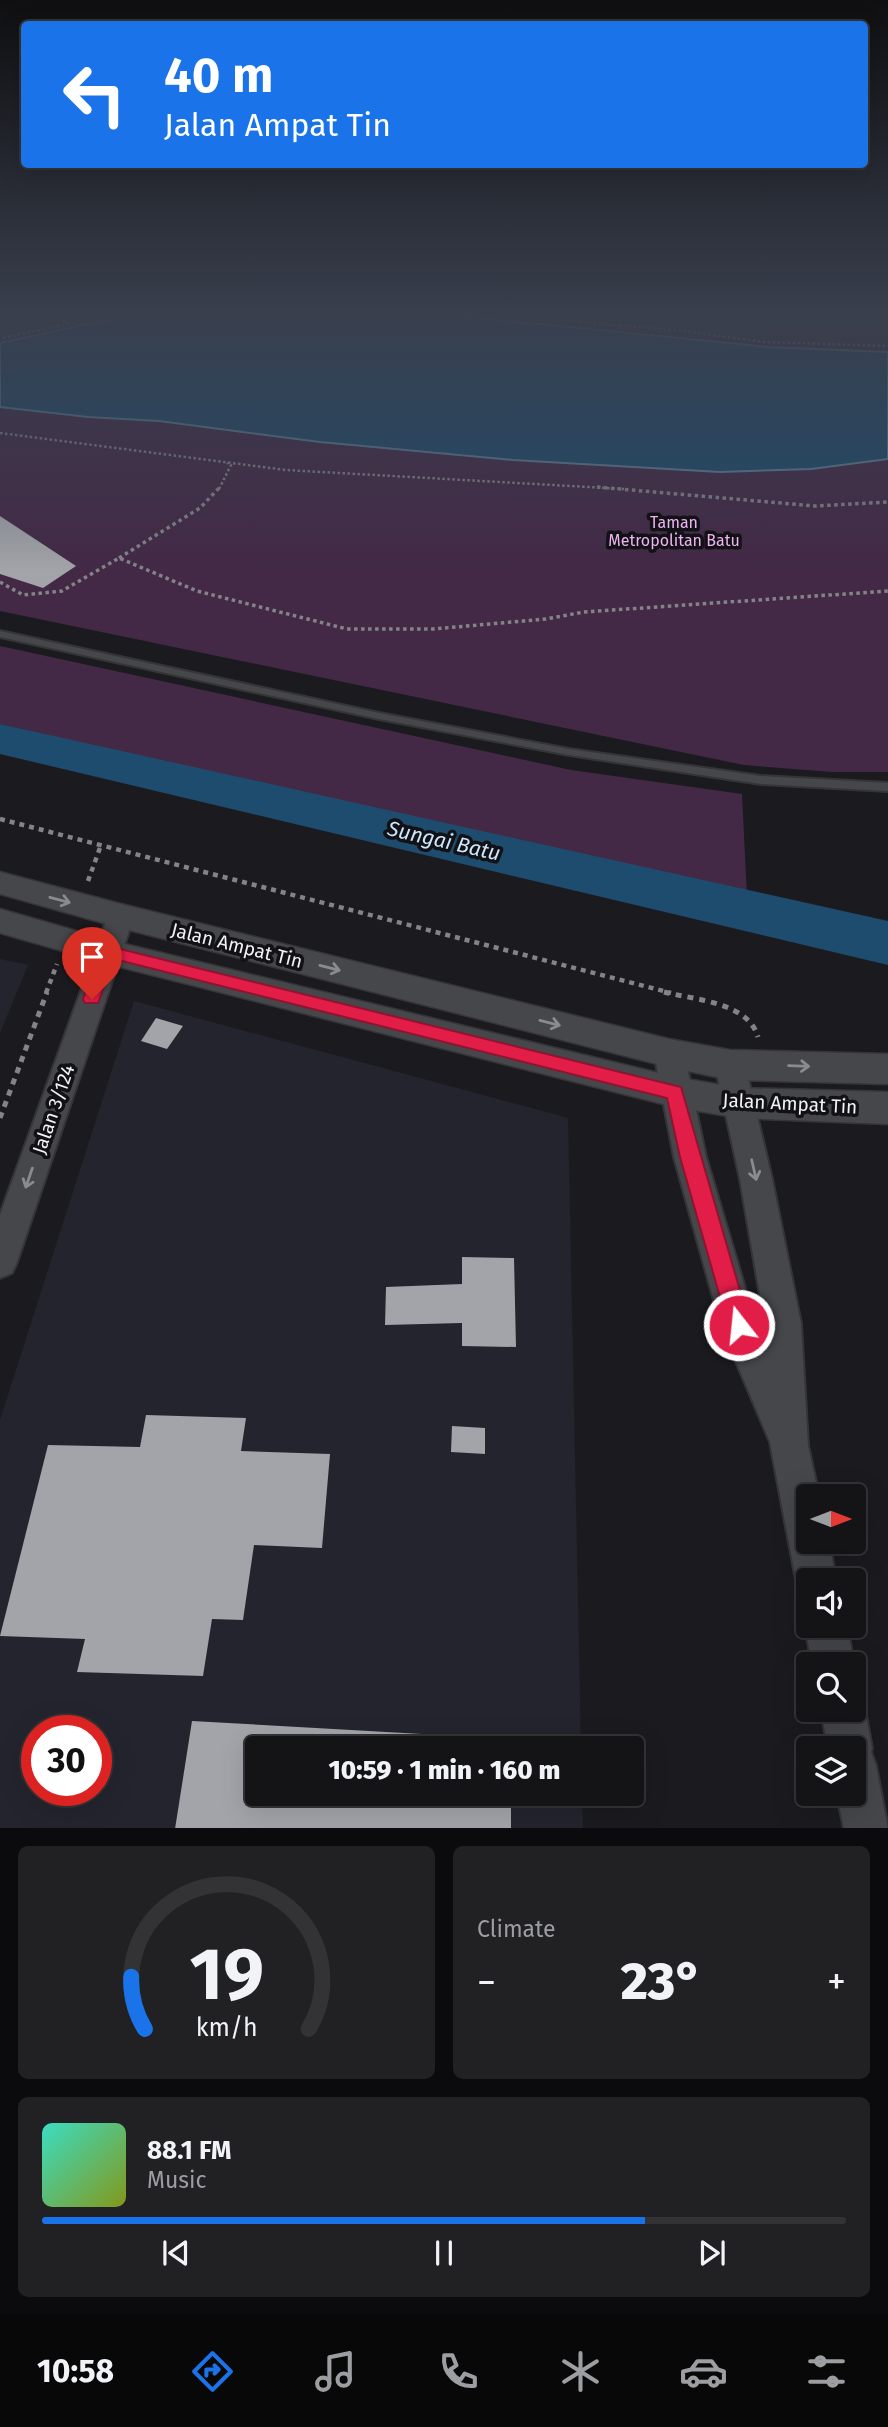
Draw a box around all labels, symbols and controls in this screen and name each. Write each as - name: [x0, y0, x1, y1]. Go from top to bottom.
- text: 40 m: [164, 46, 273, 105]
- icon: left: [49, 49, 140, 140]
- text: Jalan Ampat Tin: [164, 106, 391, 144]
- park label: Taman Metropolitan Batu: [608, 513, 740, 550]
- water label: Sungai Batu: [384, 815, 503, 867]
- one-way arrow: [49, 894, 71, 907]
- street label: Jalan Ampat Tin: [169, 918, 305, 973]
- pin: [62, 927, 122, 999]
- icon: arrive: [73, 938, 111, 976]
- one-way arrow: [318, 962, 341, 975]
- one-way arrow: [539, 1018, 561, 1031]
- one-way arrow: [787, 1060, 810, 1073]
- street label: Jalan 3/124: [27, 1061, 79, 1157]
- street label: Jalan Ampat Tin: [722, 1088, 858, 1119]
- one-way arrow: [748, 1158, 761, 1181]
- one-way arrow: [22, 1167, 34, 1189]
- position arrow: [702, 1288, 776, 1362]
- north arrow: [796, 1484, 866, 1554]
- map controls: [796, 1484, 866, 1806]
- button: sound: [796, 1568, 866, 1638]
- button: search: [796, 1652, 866, 1722]
- speed limit sign: 30: [21, 1715, 112, 1806]
- button: layers: [796, 1736, 866, 1806]
- text: 10:59 · 1 min · 160 m: [329, 1755, 560, 1786]
- text: Climate: [477, 1915, 556, 1943]
- text: 19: [189, 1931, 264, 2018]
- text: 23°: [621, 1950, 702, 2013]
- text: −: [477, 1959, 496, 2005]
- text: +: [827, 1959, 846, 2005]
- text: km/h: [196, 2012, 257, 2042]
- text: 88.1 FM: [147, 2135, 232, 2166]
- text: Music: [147, 2166, 207, 2194]
- icon: previous: [157, 2234, 195, 2272]
- icon: pause: [425, 2234, 463, 2272]
- icon: next: [693, 2234, 731, 2272]
- icon: directions: [188, 2347, 237, 2396]
- icon: music: [311, 2347, 360, 2396]
- icon: phone: [434, 2347, 483, 2396]
- icon: climate: [556, 2347, 605, 2396]
- icon: car: [679, 2347, 728, 2396]
- icon: filters: [802, 2347, 851, 2396]
- text: 10:58: [37, 2352, 114, 2390]

